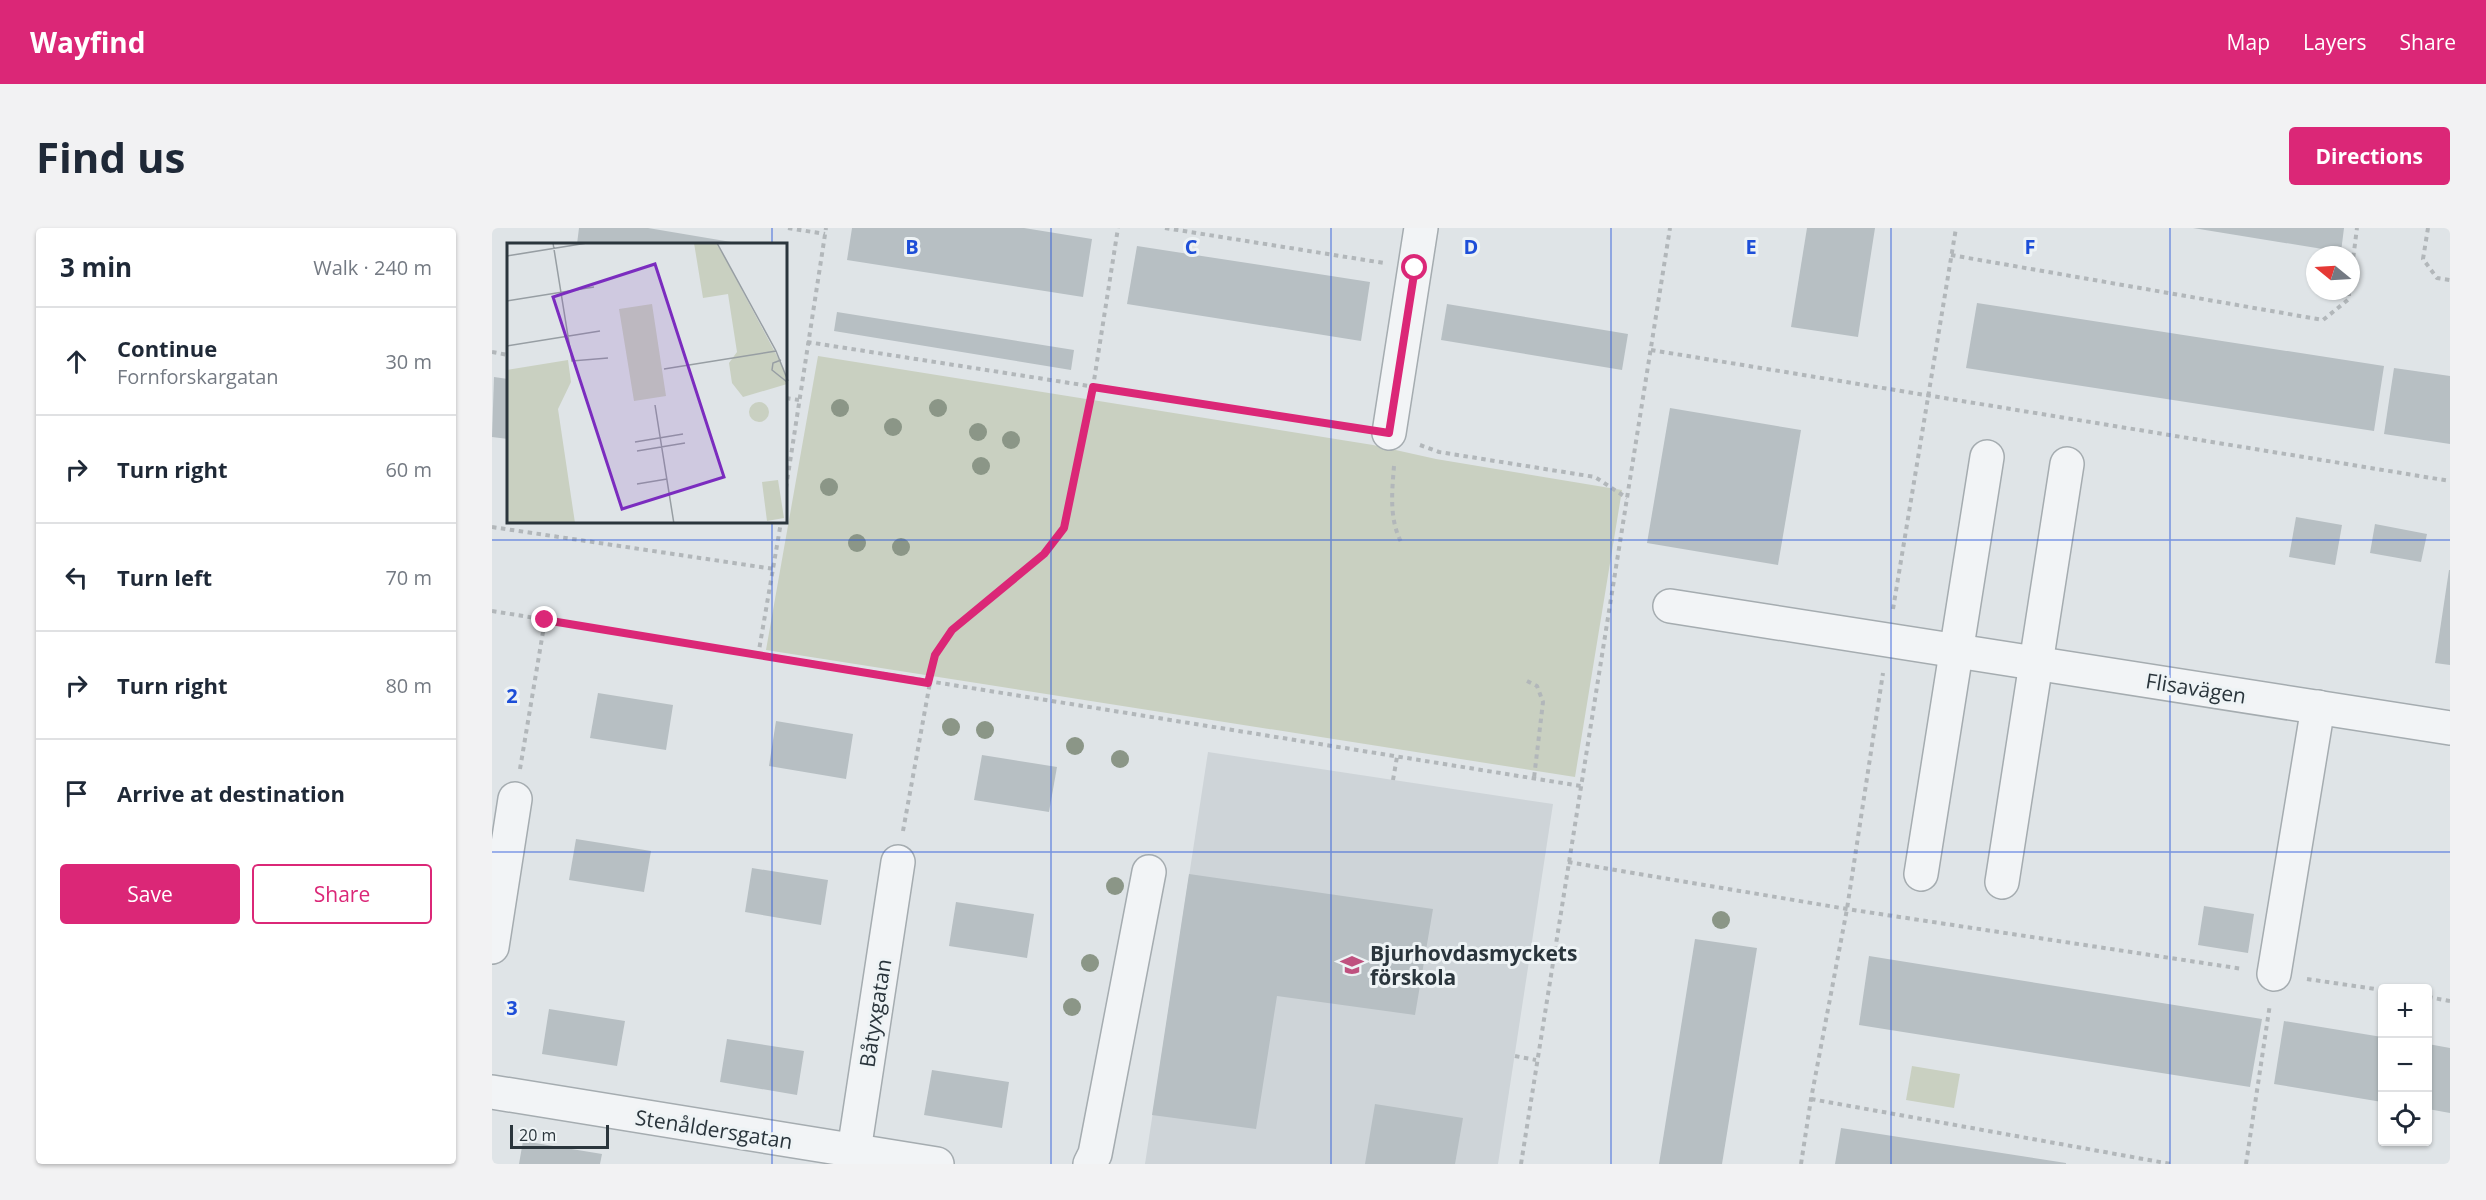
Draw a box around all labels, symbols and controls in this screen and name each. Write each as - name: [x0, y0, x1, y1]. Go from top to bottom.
- text: Wayfind: [30, 23, 145, 61]
- text: Map: [2227, 28, 2270, 56]
- text: Layers: [2303, 28, 2367, 56]
- text: Share: [2400, 28, 2456, 56]
- button: Directions: [2289, 127, 2450, 185]
- text: Find us: [36, 128, 185, 185]
- text: B: [905, 233, 919, 260]
- text: C: [1185, 233, 1198, 260]
- text: D: [1464, 233, 1478, 260]
- text: E: [1745, 233, 1757, 260]
- text: F: [2025, 233, 2035, 260]
- inset map: [507, 243, 788, 524]
- north arrow: [2306, 246, 2360, 300]
- text: 3 min: [60, 249, 132, 285]
- text: Walk · 240 m: [313, 254, 432, 281]
- route start: [1401, 254, 1427, 280]
- text: Continue: [117, 333, 217, 363]
- icon: ahead: [60, 345, 93, 378]
- text: 30 m: [385, 348, 432, 375]
- text: Fornforskargatan: [117, 363, 279, 390]
- icon: right: [60, 453, 93, 486]
- text: Turn right: [117, 454, 228, 484]
- text: 60 m: [385, 456, 432, 483]
- icon: left: [60, 561, 93, 594]
- text: Turn left: [117, 562, 212, 592]
- text: 70 m: [385, 564, 432, 591]
- route end: [531, 606, 557, 632]
- street label: Flisavägen: [2144, 666, 2248, 710]
- icon: right: [60, 669, 93, 702]
- text: Turn right: [117, 670, 228, 700]
- text: 80 m: [385, 672, 432, 699]
- text: 2: [506, 682, 518, 709]
- icon: arrive: [60, 777, 93, 810]
- text: Arrive at destination: [117, 778, 345, 808]
- button: Save: [60, 864, 240, 924]
- button: Share: [252, 864, 432, 924]
- place label: Bjurhovdasmyckets förskola: [1370, 939, 1577, 991]
- school or university icon: Bjurhovdasmyckets förskola: [1339, 952, 1365, 978]
- street label: Båtyxgatan: [853, 957, 897, 1069]
- map controls: [2378, 984, 2432, 1146]
- button: +: [2378, 984, 2432, 1038]
- text: 3: [506, 994, 518, 1021]
- button: −: [2378, 1038, 2432, 1092]
- button: locate: [2378, 1092, 2432, 1146]
- street label: Stenåldersgatan: [633, 1103, 795, 1155]
- scale bar: [510, 1122, 609, 1150]
- text: 20 m: [519, 1124, 556, 1146]

